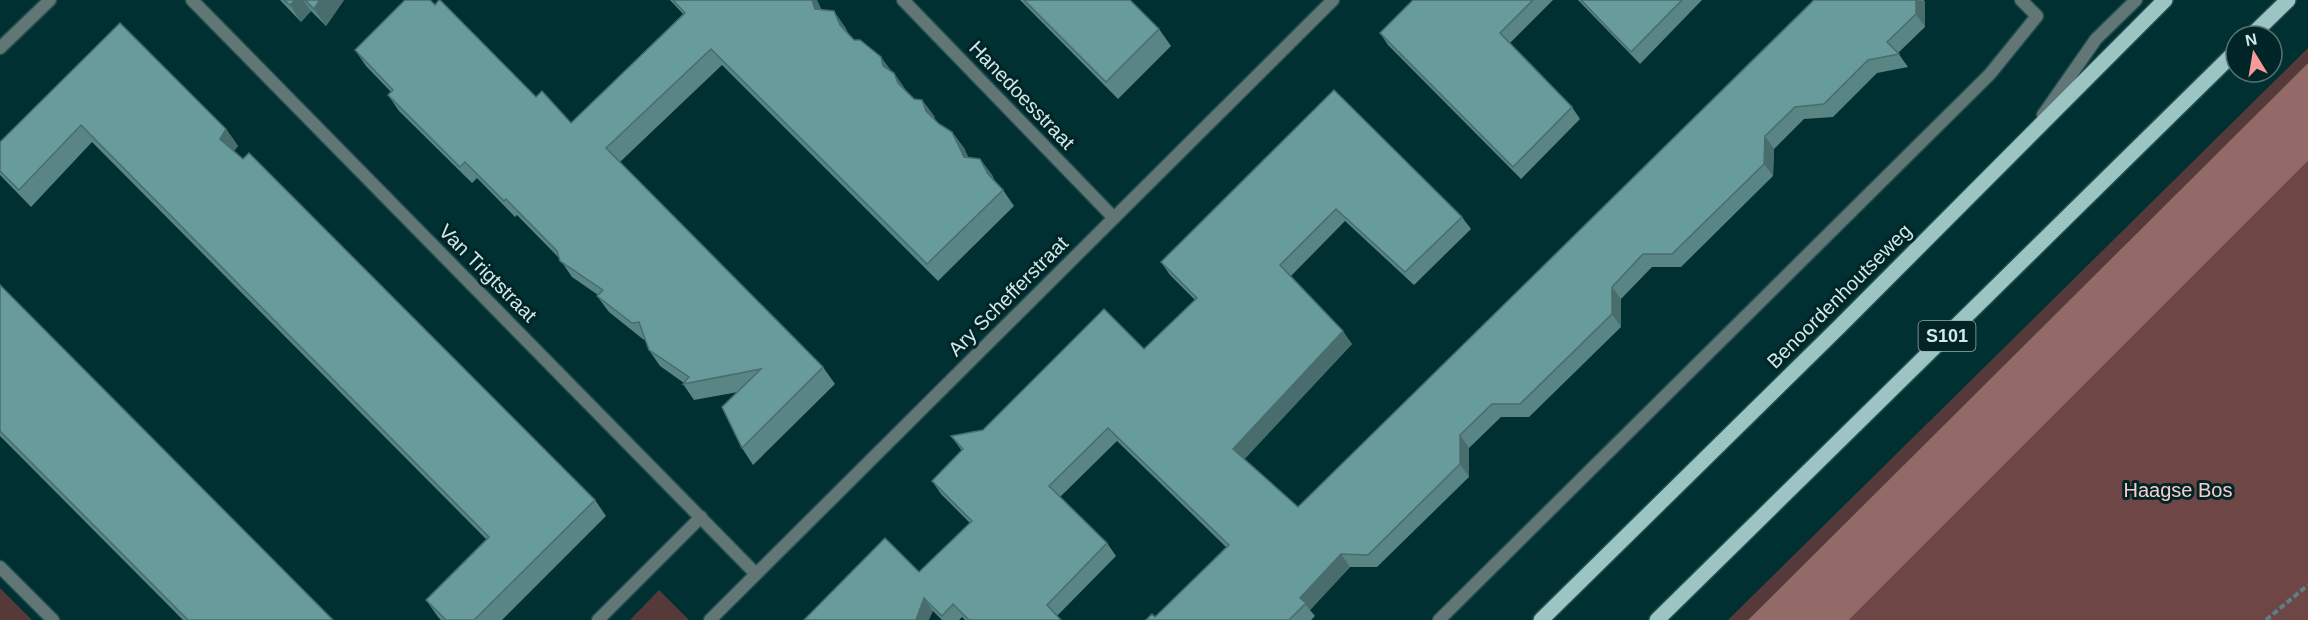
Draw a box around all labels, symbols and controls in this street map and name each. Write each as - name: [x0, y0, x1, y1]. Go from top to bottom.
- north arrow: [2224, 24, 2284, 84]
- text: N: [2244, 30, 2259, 49]
- street label: Hanedoesstraat: [965, 37, 1079, 154]
- street label: Benoordenhoutseweg: [1762, 219, 1916, 373]
- street label: Van Trigtstraat: [435, 220, 542, 327]
- street label: Ary Schefferstraat: [944, 231, 1073, 360]
- road number: S101: [1918, 321, 1976, 351]
- park label: Haagse Bos: [2124, 479, 2232, 501]

